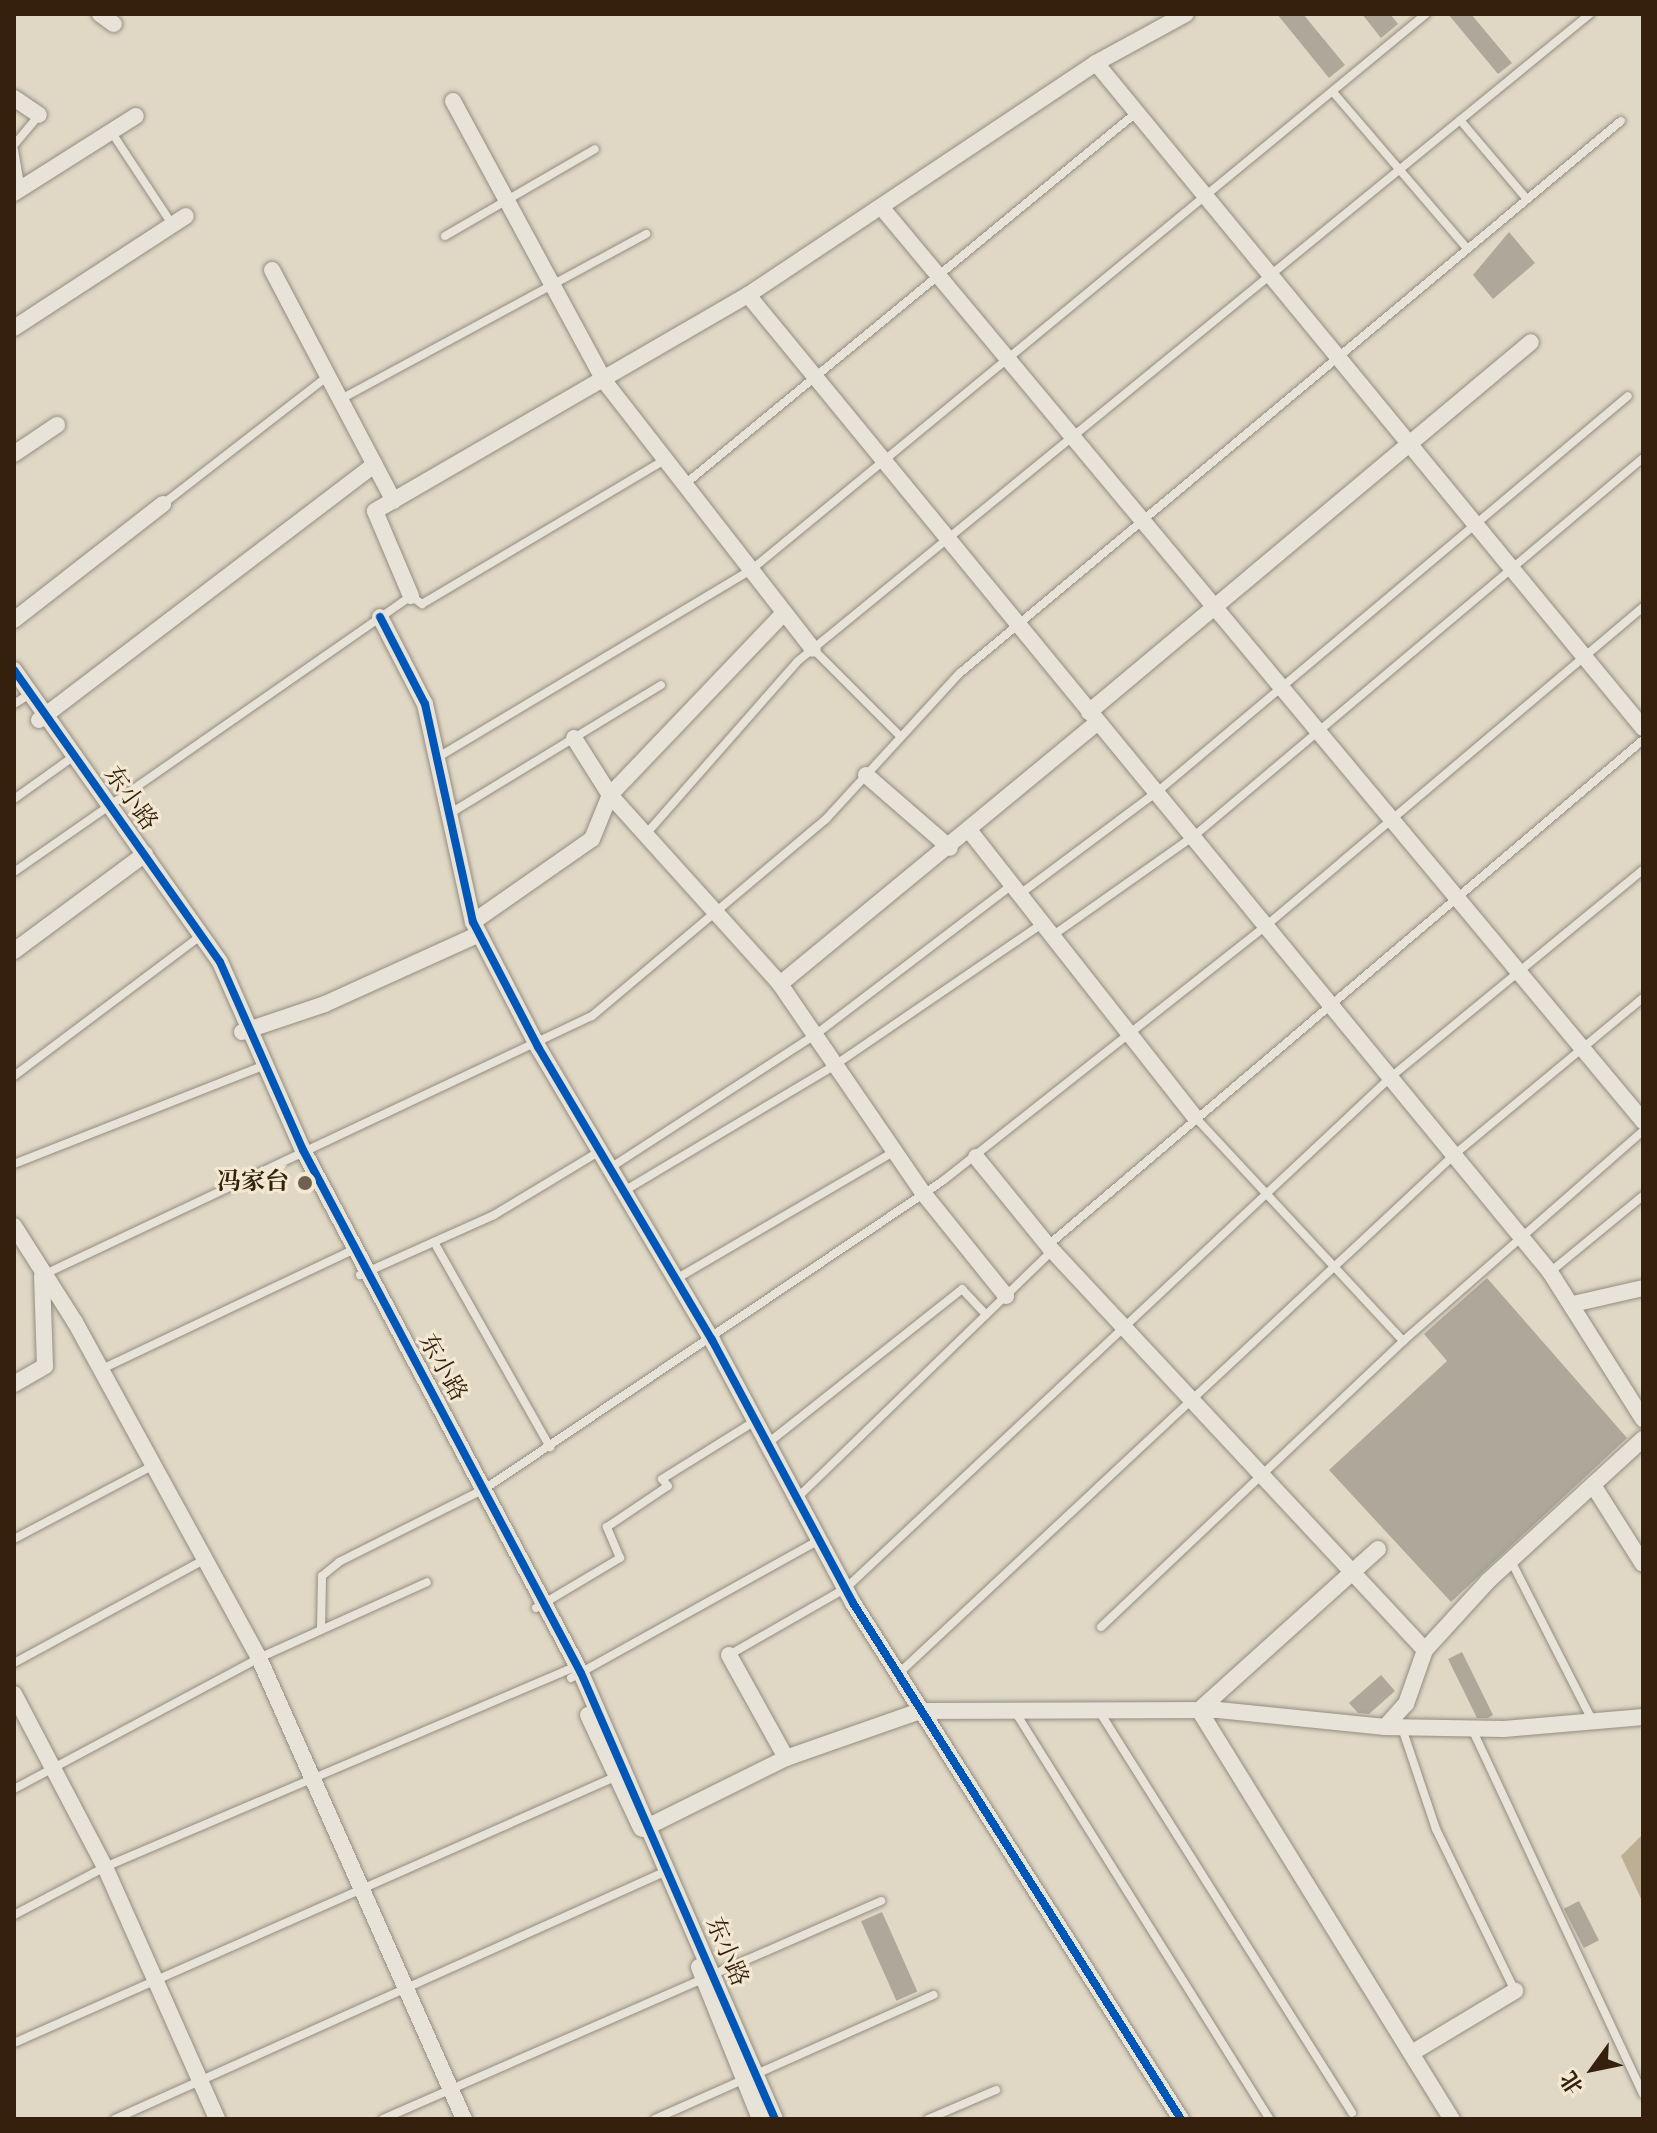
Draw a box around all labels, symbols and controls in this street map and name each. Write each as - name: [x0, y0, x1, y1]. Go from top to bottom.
- street label: 东小路: [97, 761, 163, 837]
- place label: 冯家台: [217, 1169, 289, 1197]
- marker: 冯家台: [296, 1174, 314, 1192]
- street label: 东小路: [412, 1330, 472, 1406]
- street label: 东小路: [699, 1913, 753, 1991]
- north arrow: [1553, 2029, 1633, 2109]
- text: 北: [1555, 2065, 1591, 2099]

